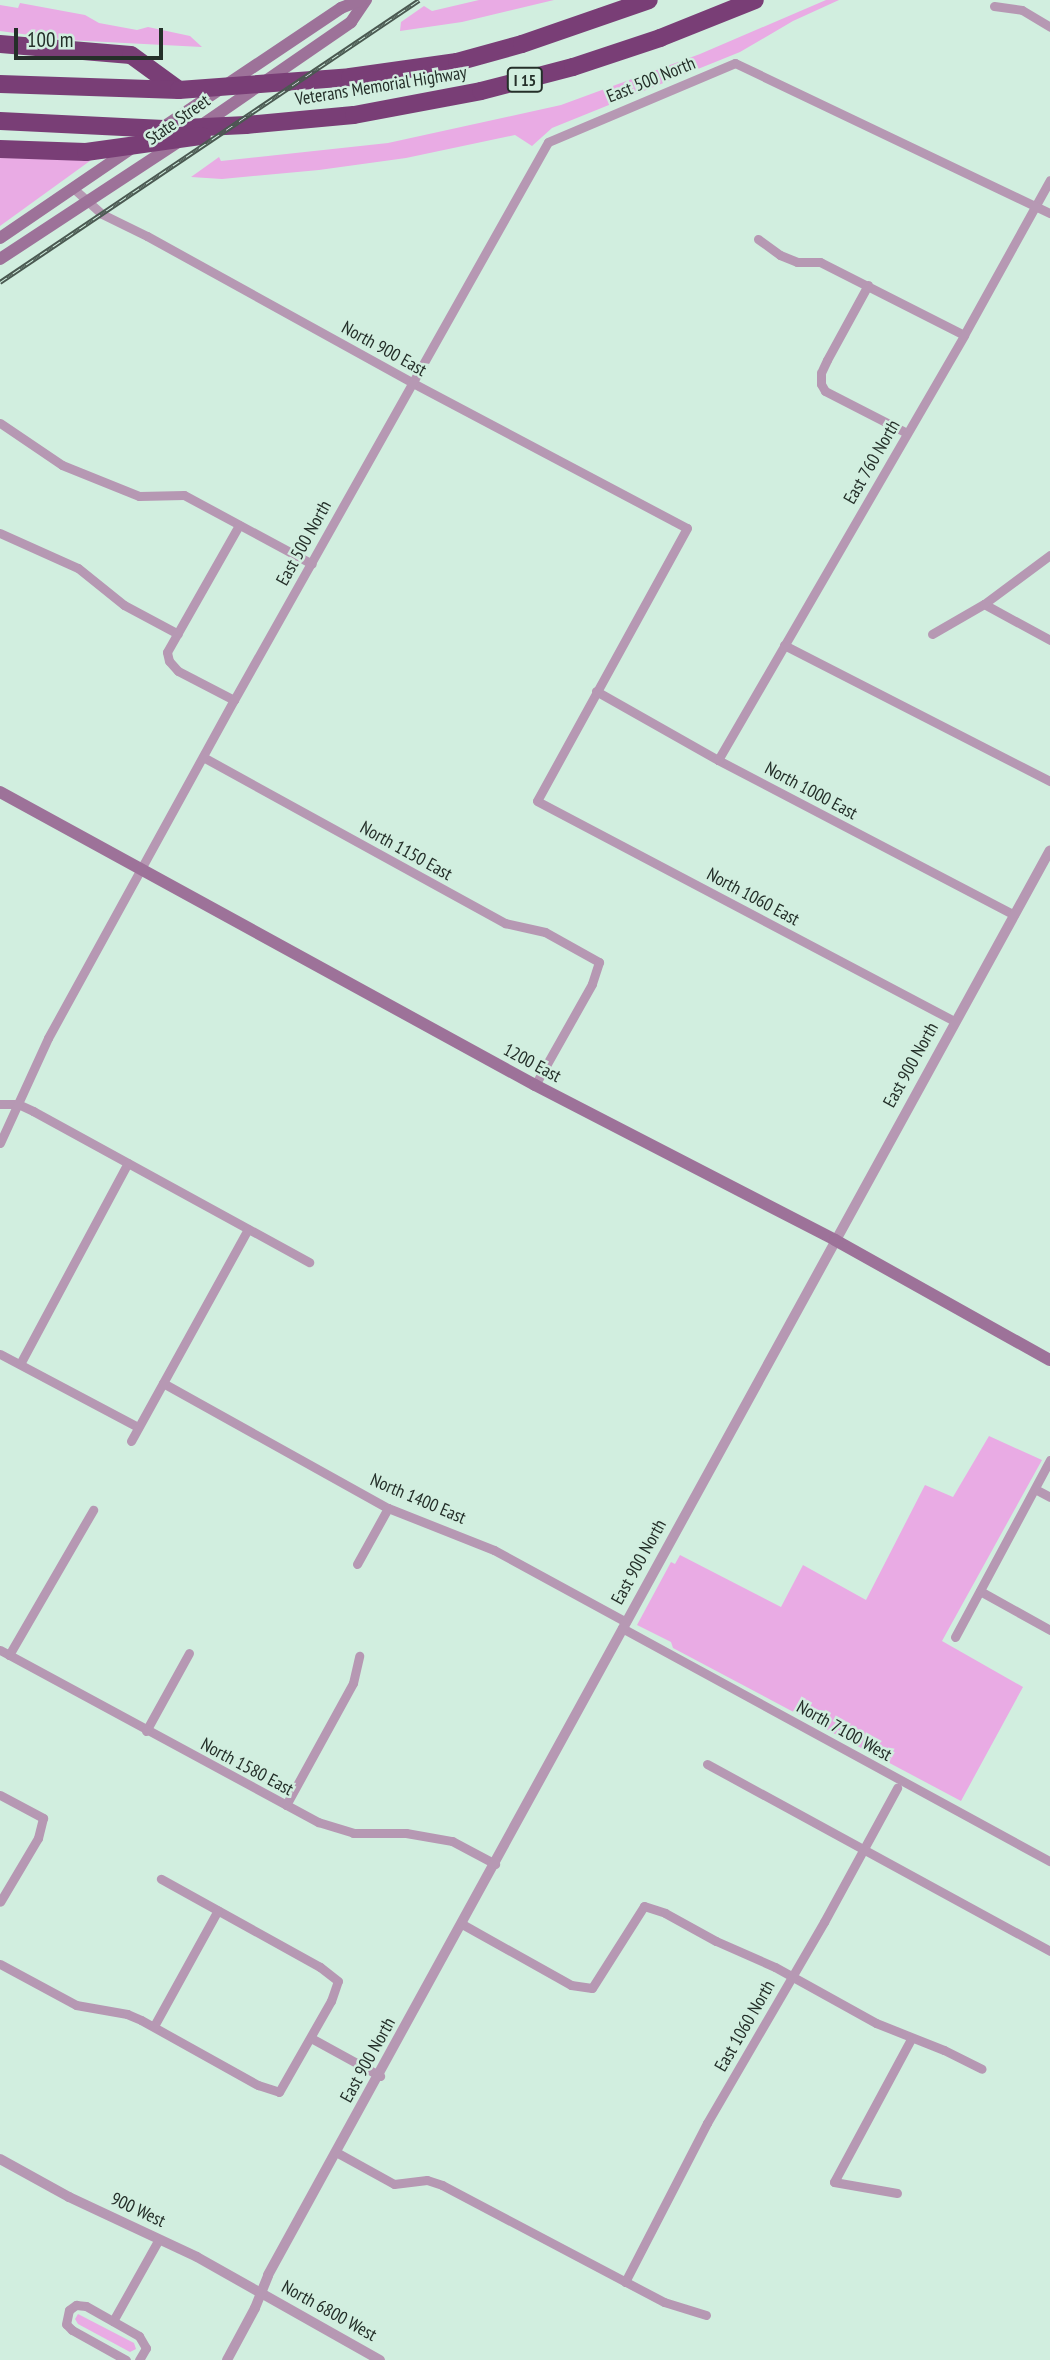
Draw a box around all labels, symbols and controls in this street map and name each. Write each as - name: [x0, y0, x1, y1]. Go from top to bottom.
- scale bar: [18, 14, 166, 58]
- text: 100 m: [27, 26, 73, 53]
- street label: East 500 North: [604, 52, 698, 108]
- street label: Veterans Memorial Highway: [294, 62, 468, 110]
- road number: I 15: [506, 68, 544, 92]
- street label: State Street: [142, 90, 214, 150]
- street label: North 900 East: [338, 317, 430, 381]
- street label: East 760 North: [839, 416, 905, 508]
- street label: East 500 North: [272, 497, 336, 589]
- street label: North 1000 East: [761, 758, 861, 824]
- street label: North 1150 East: [356, 817, 456, 885]
- street label: North 1060 East: [703, 864, 803, 930]
- street label: East 900 North: [879, 1019, 943, 1111]
- street label: 1200 East: [499, 1039, 565, 1087]
- street label: North 1400 East: [367, 1469, 469, 1529]
- street label: East 900 North: [607, 1516, 671, 1608]
- street label: North 7100 West: [793, 1696, 895, 1766]
- street label: North 1580 East: [197, 1734, 297, 1800]
- street label: East 1060 North: [710, 1977, 780, 2075]
- street label: East 900 North: [336, 2014, 400, 2106]
- street label: 900 West: [107, 2188, 169, 2232]
- street label: North 6800 West: [278, 2276, 380, 2346]

